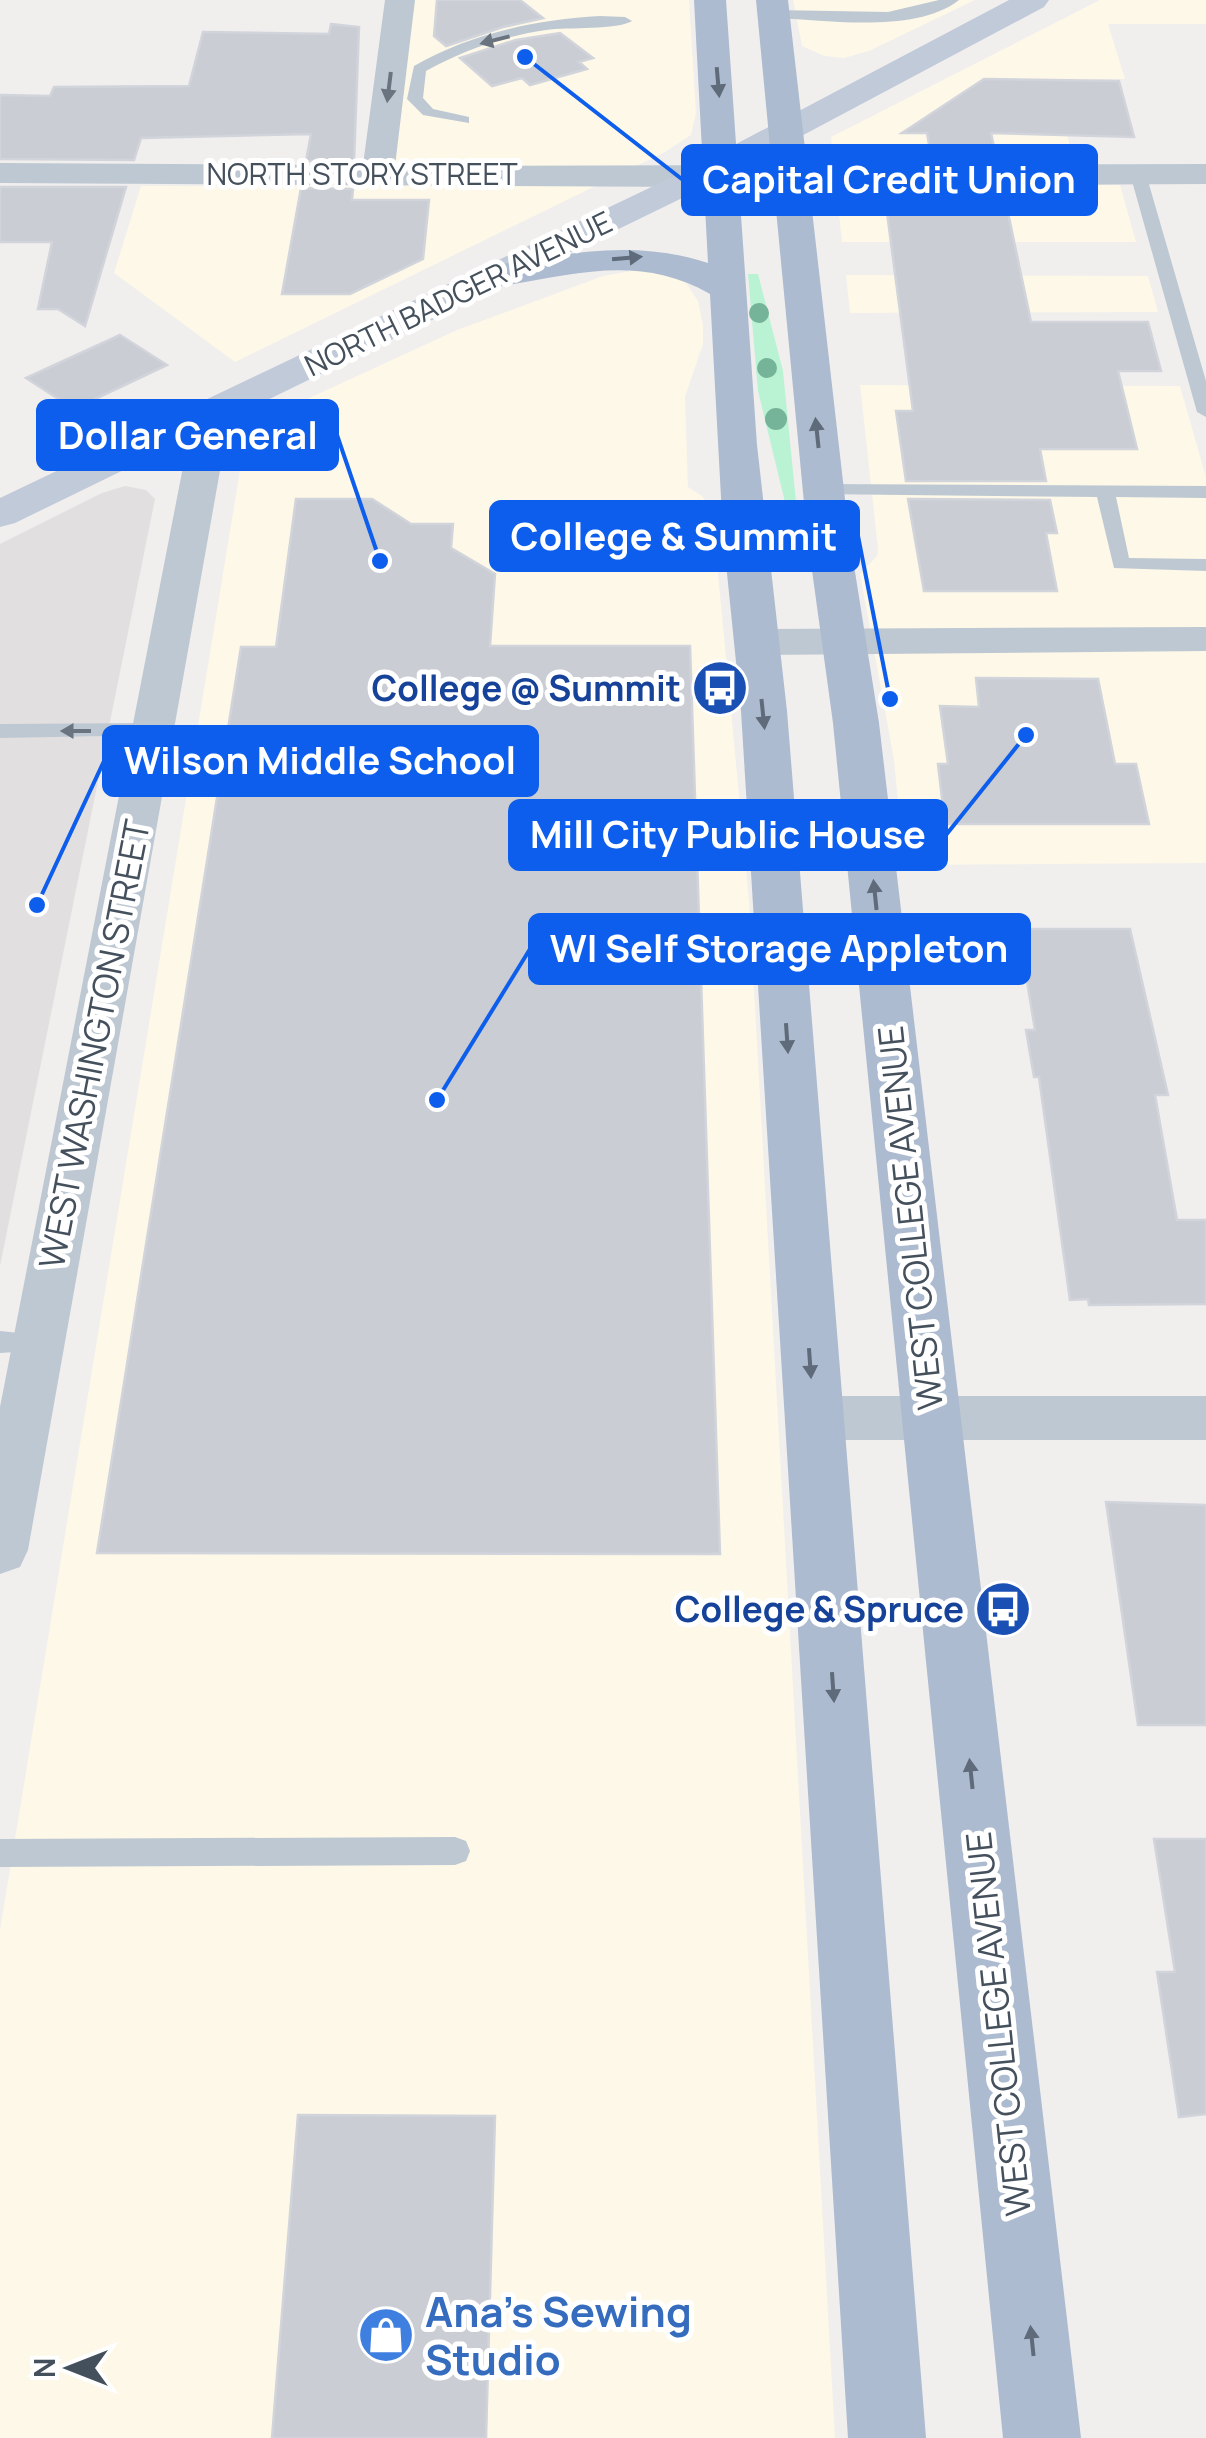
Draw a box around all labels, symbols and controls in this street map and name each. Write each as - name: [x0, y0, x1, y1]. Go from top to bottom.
- one-way arrow: [479, 32, 510, 48]
- one-way arrow: [710, 66, 726, 98]
- one-way arrow: [381, 72, 397, 103]
- callout: Capital Credit Union: [683, 146, 1096, 214]
- text: Capital Credit Union: [702, 152, 1076, 204]
- street label: NORTH STORY STREET: [206, 153, 518, 194]
- street label: NORTH BADGER AVENUE: [298, 201, 618, 385]
- one-way arrow: [612, 250, 644, 266]
- callout: Dollar General: [38, 401, 337, 469]
- text: Dollar General: [58, 408, 318, 460]
- one-way arrow: [809, 417, 825, 449]
- callout: College & Summit: [491, 502, 858, 570]
- text: College & Summit: [511, 509, 837, 561]
- bus stop icon: College @ Summit: [690, 658, 750, 718]
- place label: College @ Summit: [371, 664, 681, 712]
- one-way arrow: [756, 699, 772, 731]
- one-way arrow: [60, 723, 92, 739]
- callout: Wilson Middle School: [104, 727, 537, 795]
- text: Wilson Middle School: [124, 733, 516, 785]
- callout: Mill City Public House: [510, 801, 946, 869]
- text: Mill City Public House: [530, 807, 926, 859]
- street label: WEST WASHINGTON STREET: [27, 815, 161, 1272]
- one-way arrow: [867, 878, 883, 910]
- callout: WI Self Storage Appleton: [530, 915, 1029, 983]
- text: WI Self Storage Appleton: [550, 921, 1008, 973]
- one-way arrow: [779, 1023, 795, 1055]
- street label: WEST COLLEGE AVENUE: [866, 1024, 954, 1412]
- one-way arrow: [802, 1347, 818, 1379]
- bus stop icon: College & Spruce: [973, 1579, 1033, 1639]
- place label: College & Spruce: [675, 1585, 964, 1633]
- one-way arrow: [825, 1671, 841, 1703]
- one-way arrow: [963, 1758, 979, 1790]
- street label: WEST COLLEGE AVENUE: [954, 1830, 1042, 2218]
- place label: Ana’s Sewing Studio: [425, 2282, 692, 2388]
- shop icon: Ana’s Sewing Studio: [356, 2305, 416, 2365]
- north arrow: [20, 2318, 120, 2418]
- one-way arrow: [1024, 2325, 1040, 2356]
- text: N: [25, 2358, 63, 2378]

